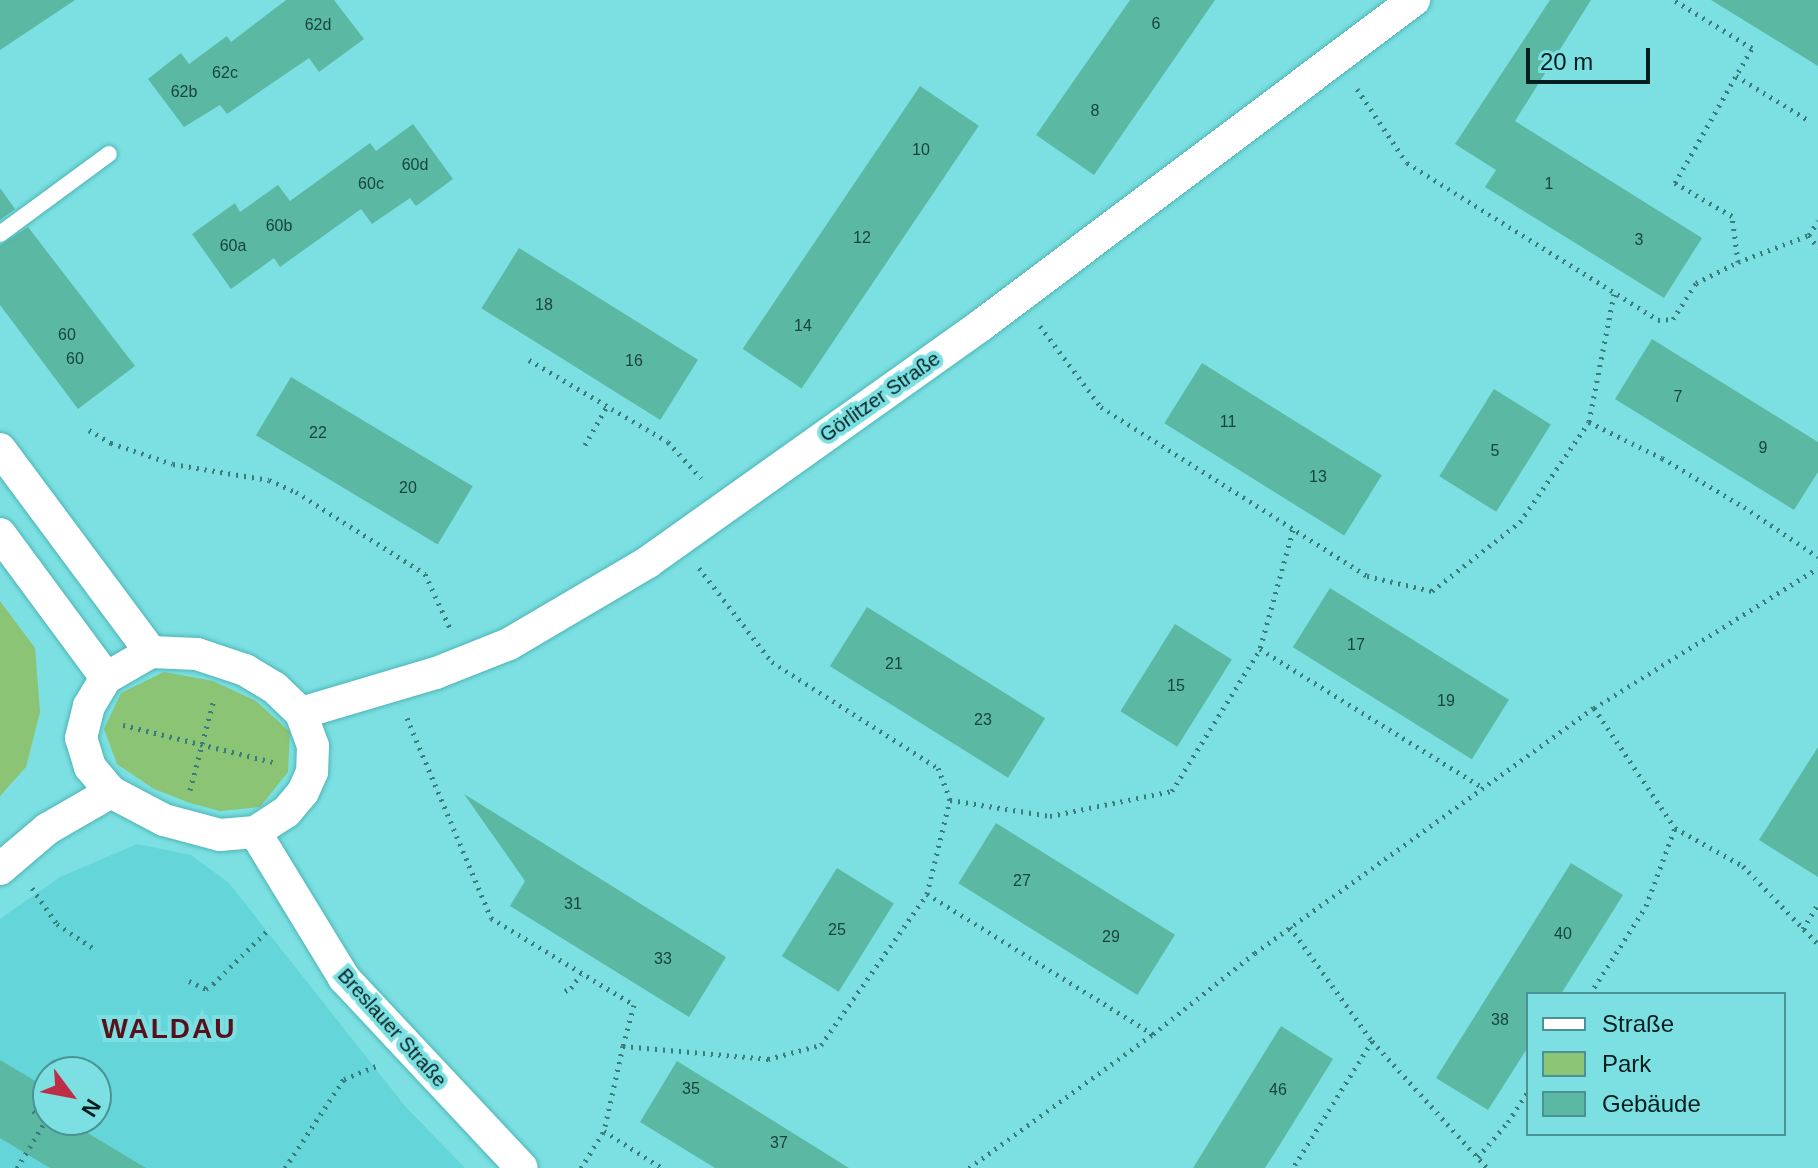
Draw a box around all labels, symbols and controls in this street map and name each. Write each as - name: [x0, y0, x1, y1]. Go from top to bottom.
- house number: 6: [1152, 14, 1160, 34]
- house number: 62d: [305, 15, 331, 35]
- scale bar: [1530, 32, 1654, 82]
- text: 20 m: [1540, 48, 1593, 75]
- house number: 62c: [212, 63, 238, 83]
- house number: 62b: [171, 82, 197, 102]
- house number: 8: [1091, 101, 1099, 121]
- house number: 10: [912, 140, 930, 160]
- house number: 60d: [402, 155, 428, 175]
- house number: 60c: [358, 174, 384, 194]
- house number: 1: [1545, 174, 1553, 194]
- house number: 60b: [266, 216, 292, 236]
- house number: 12: [853, 228, 871, 248]
- house number: 3: [1635, 230, 1643, 250]
- house number: 60a: [220, 236, 246, 256]
- house number: 18: [535, 295, 553, 315]
- house number: 14: [794, 316, 812, 336]
- house number: 60: [58, 325, 76, 345]
- street label: Görlitzer Straße: [815, 347, 945, 447]
- house number: 60: [66, 349, 84, 369]
- house number: 16: [625, 351, 643, 371]
- house number: 7: [1674, 387, 1682, 407]
- house number: 11: [1220, 412, 1236, 432]
- house number: 22: [309, 423, 327, 443]
- house number: 9: [1759, 438, 1767, 458]
- house number: 5: [1491, 441, 1499, 461]
- house number: 13: [1309, 467, 1327, 487]
- house number: 20: [399, 478, 417, 498]
- house number: 17: [1347, 635, 1365, 655]
- house number: 21: [885, 654, 903, 674]
- house number: 15: [1167, 676, 1185, 696]
- house number: 19: [1437, 691, 1455, 711]
- house number: 23: [974, 710, 992, 730]
- house number: 27: [1013, 871, 1031, 891]
- house number: 31: [564, 894, 582, 914]
- house number: 25: [828, 920, 846, 940]
- house number: 40: [1554, 924, 1572, 944]
- house number: 29: [1102, 927, 1120, 947]
- house number: 33: [654, 949, 672, 969]
- street label: Breslauer Straße: [333, 964, 451, 1092]
- legend: [1526, 992, 1786, 1136]
- house number: 38: [1491, 1010, 1509, 1030]
- text: Straße: [1602, 1010, 1674, 1037]
- district label: WALDAU: [102, 1012, 236, 1046]
- text: Park: [1602, 1050, 1651, 1077]
- north arrow: [32, 1056, 112, 1136]
- house number: 35: [682, 1079, 700, 1099]
- house number: 46: [1269, 1080, 1287, 1100]
- text: Gebäude: [1602, 1090, 1701, 1117]
- text: N: [76, 1095, 106, 1121]
- house number: 37: [770, 1133, 788, 1153]

